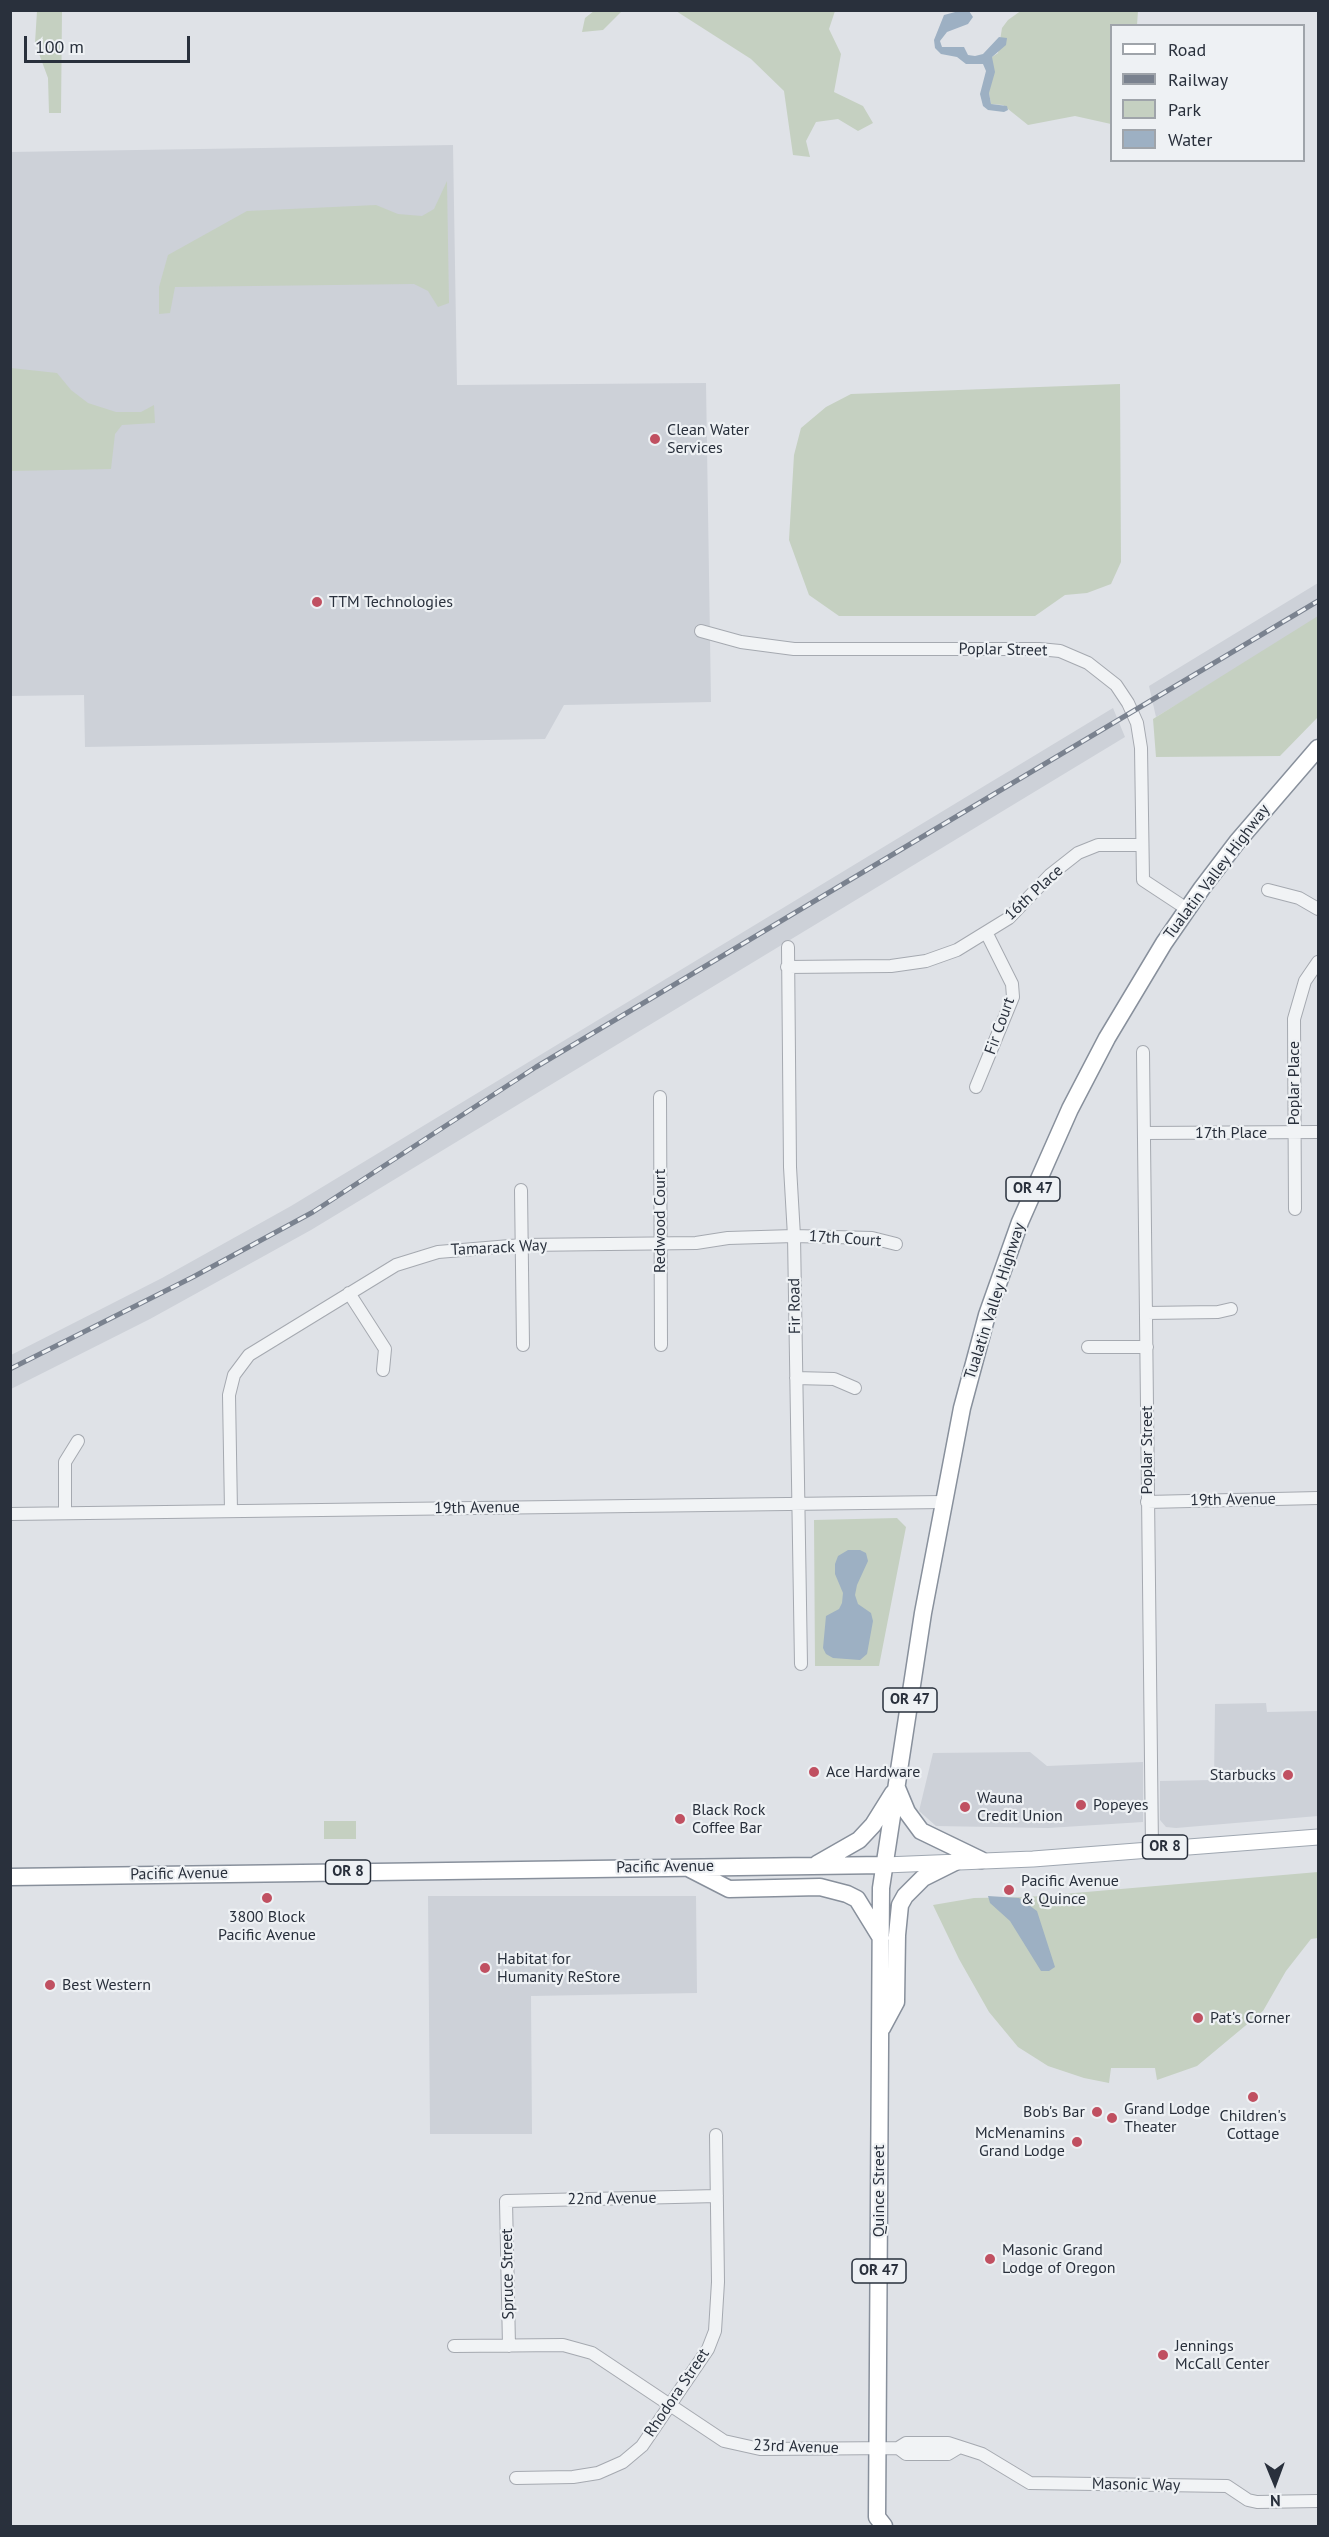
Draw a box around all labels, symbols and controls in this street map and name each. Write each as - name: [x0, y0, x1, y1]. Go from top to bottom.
- scale bar: [27, 24, 194, 62]
- legend: [1110, 24, 1305, 162]
- text: 100 m: [35, 35, 84, 58]
- text: Road: [1168, 38, 1206, 61]
- text: Railway: [1168, 68, 1228, 91]
- text: Park: [1168, 98, 1201, 121]
- text: Water: [1168, 128, 1212, 151]
- place label: Clean Water Services: [667, 420, 749, 458]
- marker: Clean Water Services: [648, 432, 662, 446]
- place label: TTM Technologies: [329, 592, 453, 612]
- marker: TTM Technologies: [310, 595, 324, 609]
- street label: Poplar Street: [958, 640, 1048, 660]
- street label: Tualatin Valley Highway: [1160, 801, 1274, 943]
- street label: 16th Place: [1001, 861, 1067, 925]
- street label: Fir Court: [981, 995, 1019, 1057]
- street label: Poplar Place: [1284, 1041, 1304, 1125]
- street label: 17th Place: [1195, 1123, 1267, 1143]
- street label: Redwood Court: [650, 1169, 670, 1273]
- road number: OR 47: [1006, 1177, 1060, 1201]
- street label: Tualatin Valley Highway: [961, 1220, 1029, 1382]
- street label: 17th Court: [808, 1227, 882, 1251]
- street label: Tamarack Way: [450, 1236, 548, 1260]
- street label: Fir Road: [785, 1278, 805, 1334]
- street label: Poplar Street: [1137, 1406, 1157, 1494]
- street label: 19th Avenue: [1190, 1490, 1276, 1510]
- street label: 19th Avenue: [434, 1498, 520, 1518]
- road number: OR 47: [883, 1688, 937, 1712]
- place label: Ace Hardware: [826, 1762, 920, 1782]
- marker: Ace Hardware: [807, 1765, 821, 1779]
- place label: Starbucks: [1210, 1765, 1276, 1785]
- marker: Starbucks: [1281, 1768, 1295, 1782]
- place label: Wauna Credit Union: [977, 1788, 1063, 1826]
- place label: Popeyes: [1093, 1795, 1149, 1815]
- marker: Popeyes: [1074, 1798, 1088, 1812]
- place label: Black Rock Coffee Bar: [692, 1800, 765, 1838]
- marker: Wauna Credit Union: [958, 1800, 972, 1814]
- marker: Black Rock Coffee Bar: [673, 1812, 687, 1826]
- road number: OR 8: [1142, 1835, 1188, 1859]
- street label: Pacific Avenue: [616, 1857, 714, 1877]
- road number: OR 8: [326, 1860, 370, 1884]
- street label: Pacific Avenue: [130, 1864, 228, 1884]
- place label: Pacific Avenue & Quince: [1021, 1871, 1119, 1909]
- marker: Pacific Avenue & Quince: [1002, 1883, 1016, 1897]
- marker: 3800 Block Pacific Avenue: [260, 1891, 274, 1905]
- place label: 3800 Block Pacific Avenue: [218, 1907, 316, 1945]
- place label: Habitat for Humanity ReStore: [497, 1949, 620, 1987]
- marker: Habitat for Humanity ReStore: [478, 1961, 492, 1975]
- place label: Best Western: [62, 1975, 151, 1995]
- marker: Best Western: [43, 1978, 57, 1992]
- place label: Pat's Corner: [1210, 2008, 1290, 2028]
- marker: Pat's Corner: [1191, 2011, 1205, 2025]
- marker: Children's Cottage: [1246, 2090, 1260, 2104]
- place label: Grand Lodge Theater: [1124, 2099, 1210, 2137]
- place label: Bob's Bar: [1023, 2102, 1085, 2122]
- marker: Bob's Bar: [1090, 2105, 1104, 2119]
- place label: Children's Cottage: [1219, 2106, 1287, 2144]
- marker: Grand Lodge Theater: [1105, 2111, 1119, 2125]
- place label: McMenamins Grand Lodge: [975, 2123, 1065, 2161]
- marker: McMenamins Grand Lodge: [1070, 2135, 1084, 2149]
- street label: Quince Street: [869, 2145, 889, 2237]
- street label: 22nd Avenue: [567, 2189, 657, 2209]
- street label: Spruce Street: [498, 2228, 518, 2320]
- place label: Masonic Grand Lodge of Oregon: [1002, 2240, 1116, 2278]
- marker: Masonic Grand Lodge of Oregon: [983, 2252, 997, 2266]
- road number: OR 47: [852, 2259, 906, 2283]
- place label: Jennings McCall Center: [1175, 2336, 1270, 2374]
- street label: Rhodora Street: [640, 2345, 714, 2441]
- marker: Jennings McCall Center: [1156, 2348, 1170, 2362]
- street label: 23rd Avenue: [753, 2436, 839, 2458]
- north arrow: [1245, 2453, 1305, 2513]
- street label: Masonic Way: [1092, 2475, 1180, 2495]
- text: N: [1270, 2491, 1281, 2511]

